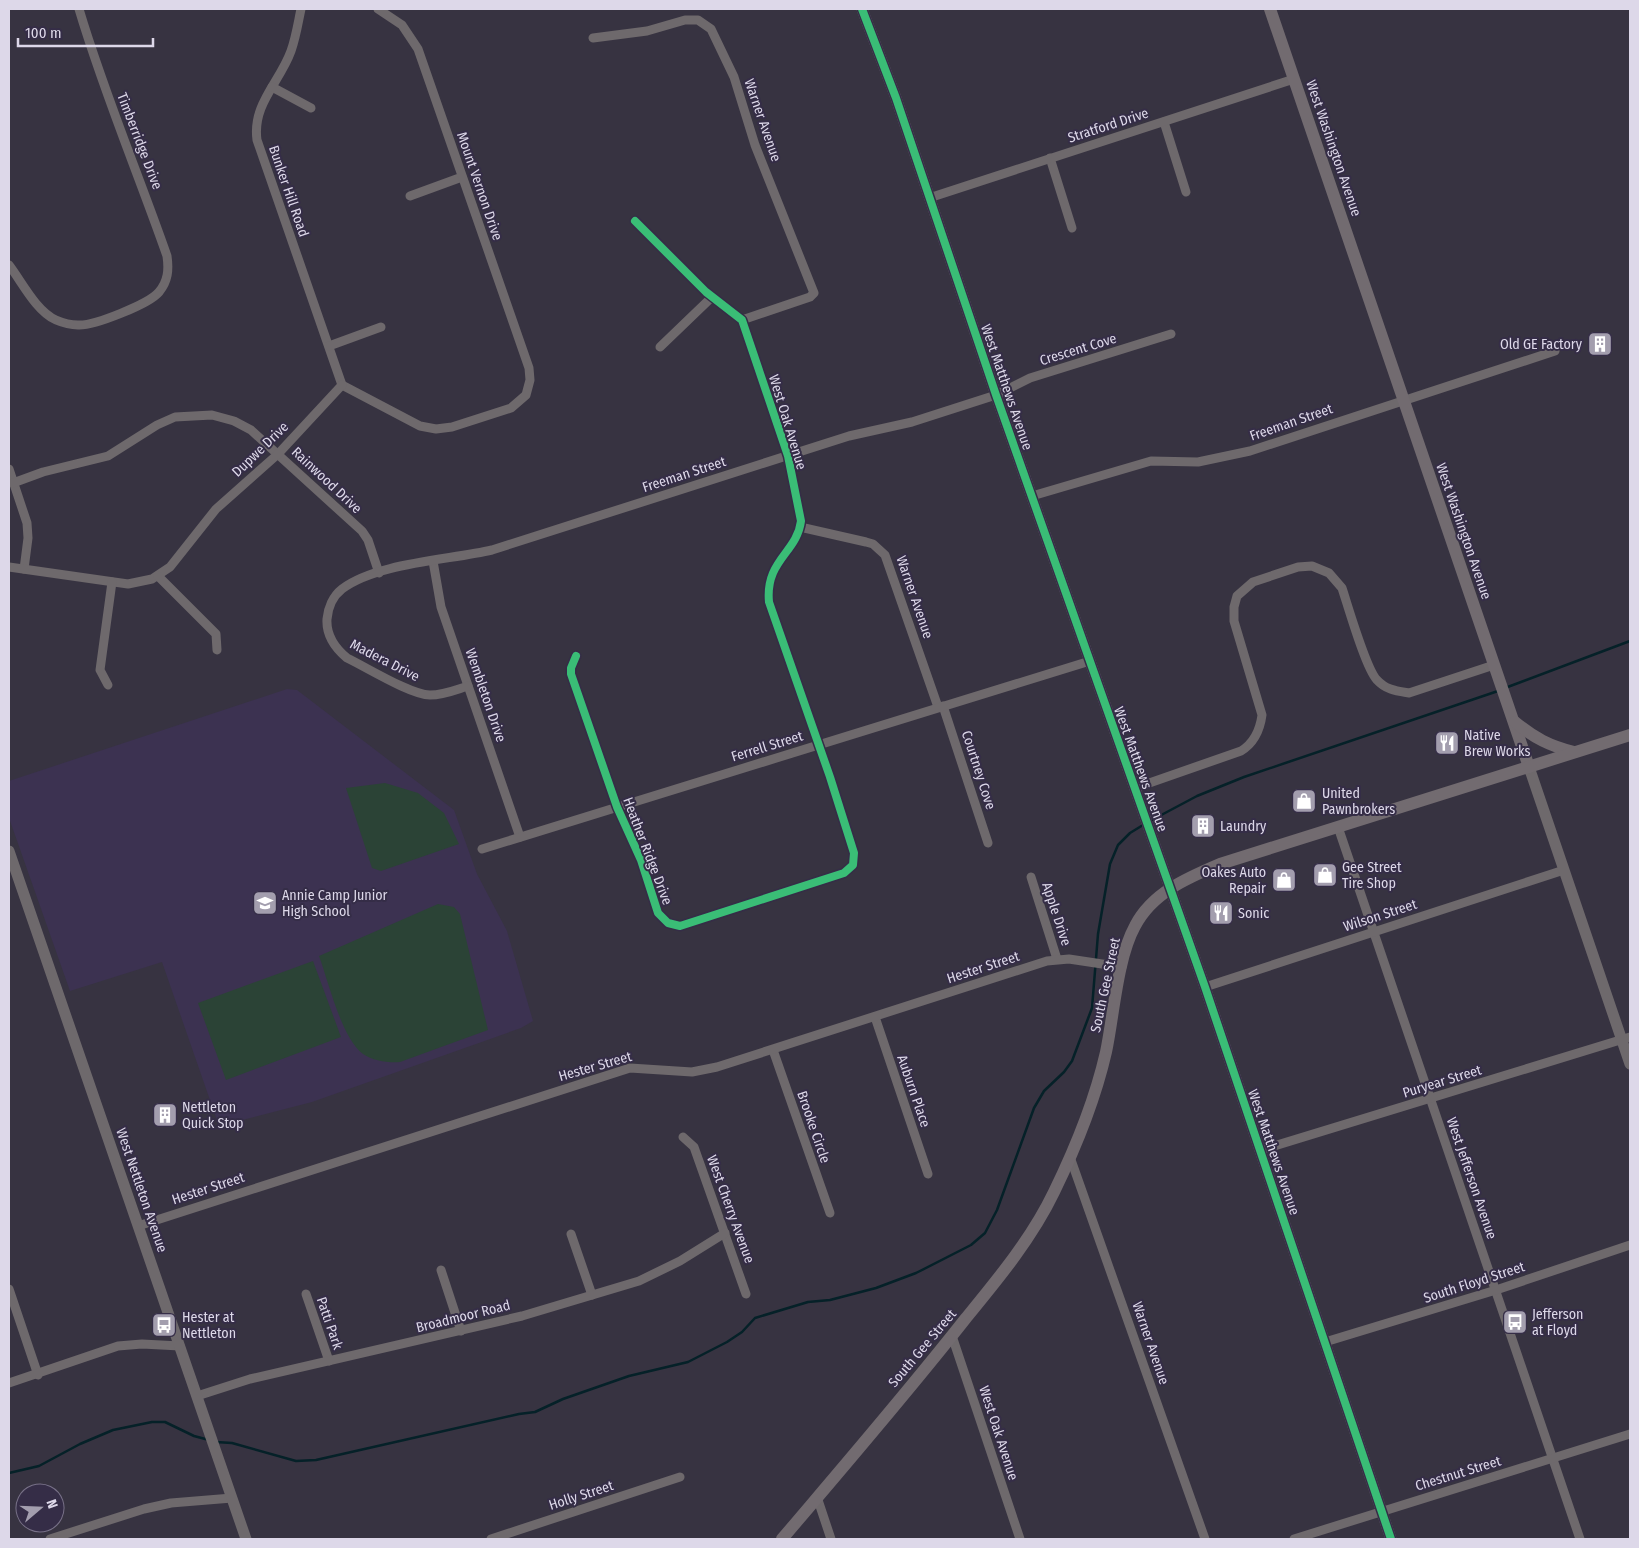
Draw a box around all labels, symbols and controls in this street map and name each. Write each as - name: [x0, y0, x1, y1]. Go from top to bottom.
- scale bar: [18, 15, 152, 47]
- text: 100 m: [25, 24, 62, 42]
- street label: Warner Avenue: [740, 77, 785, 164]
- street label: West Washington Avenue: [1302, 78, 1365, 219]
- street label: Timberridge Drive: [113, 90, 166, 192]
- street label: Stratford Drive: [1066, 104, 1151, 147]
- street label: Mount Vernon Drive: [453, 130, 506, 243]
- street label: Bunker Hill Road: [265, 143, 312, 239]
- street label: West Matthews Avenue: [977, 322, 1036, 452]
- street label: Crescent Cove: [1038, 330, 1119, 369]
- building icon: Old GE Factory: [1587, 331, 1613, 357]
- place label: Old GE Factory: [1500, 336, 1583, 353]
- street label: West Oak Avenue: [765, 373, 810, 472]
- street label: Freeman Street: [1247, 400, 1335, 445]
- street label: Dupwe Drive: [229, 418, 292, 480]
- street label: Rainwood Drive: [288, 444, 365, 517]
- street label: Freeman Street: [640, 453, 728, 496]
- street label: West Washington Avenue: [1432, 461, 1495, 602]
- street label: Warner Avenue: [892, 554, 937, 641]
- street label: Madera Drive: [347, 636, 422, 685]
- street label: Wembleton Drive: [462, 646, 510, 744]
- street label: West Matthews Avenue: [1110, 704, 1171, 834]
- street label: Ferrell Street: [729, 727, 805, 765]
- place label: Native Brew Works: [1464, 727, 1531, 760]
- street label: Courtney Cove: [958, 729, 999, 812]
- restaurant icon: Native Brew Works: [1434, 730, 1460, 756]
- place label: United Pawnbrokers: [1322, 785, 1395, 818]
- shop icon: United Pawnbrokers: [1291, 788, 1317, 814]
- street label: Heather Ridge Drive: [619, 795, 676, 908]
- building icon: Laundry: [1190, 813, 1216, 839]
- place label: Laundry: [1220, 818, 1267, 835]
- place label: Gee Street Tire Shop: [1342, 859, 1402, 892]
- shop icon: Gee Street Tire Shop: [1312, 862, 1338, 888]
- place label: Oakes Auto Repair: [1201, 864, 1266, 897]
- shop icon: Oakes Auto Repair: [1271, 867, 1297, 893]
- street label: Apple Drive: [1038, 880, 1075, 948]
- place label: Annie Camp Junior High School: [282, 887, 388, 920]
- school or university icon: Annie Camp Junior High School: [252, 890, 278, 916]
- street label: Wilson Street: [1341, 895, 1419, 935]
- restaurant icon: Sonic: [1208, 900, 1234, 926]
- place label: Sonic: [1238, 905, 1269, 922]
- street label: South Gee Street: [1087, 936, 1124, 1034]
- street label: Hester Street: [945, 948, 1022, 987]
- street label: Hester Street: [557, 1048, 634, 1085]
- street label: Auburn Place: [893, 1053, 934, 1130]
- street label: Puryear Street: [1401, 1061, 1484, 1102]
- street label: West Matthews Avenue: [1244, 1087, 1303, 1217]
- street label: Brooke Circle: [793, 1089, 834, 1166]
- place label: Nettleton Quick Stop: [182, 1099, 244, 1132]
- building icon: Nettleton Quick Stop: [152, 1102, 178, 1128]
- street label: West Jefferson Avenue: [1443, 1115, 1500, 1241]
- street label: West Nettleton Avenue: [112, 1126, 171, 1255]
- street label: West Cherry Avenue: [703, 1153, 758, 1266]
- street label: Hester Street: [170, 1169, 247, 1208]
- street label: South Floyd Street: [1421, 1258, 1527, 1307]
- street label: Patti Park: [313, 1295, 347, 1352]
- street label: Broadmoor Road: [414, 1297, 512, 1336]
- street label: Warner Avenue: [1128, 1300, 1173, 1387]
- street label: South Gee Street: [885, 1306, 960, 1391]
- place label: Jefferson at Floyd: [1532, 1306, 1584, 1339]
- place label: Hester at Nettleton: [182, 1309, 236, 1342]
- bus stop icon: Jefferson at Floyd: [1502, 1309, 1528, 1335]
- bus stop icon: Hester at Nettleton: [151, 1312, 177, 1338]
- street label: West Oak Avenue: [975, 1384, 1022, 1483]
- street label: Chestnut Street: [1413, 1452, 1503, 1495]
- street label: Holly Street: [547, 1477, 616, 1514]
- north arrow: [15, 1483, 65, 1533]
- text: N: [42, 1497, 61, 1511]

